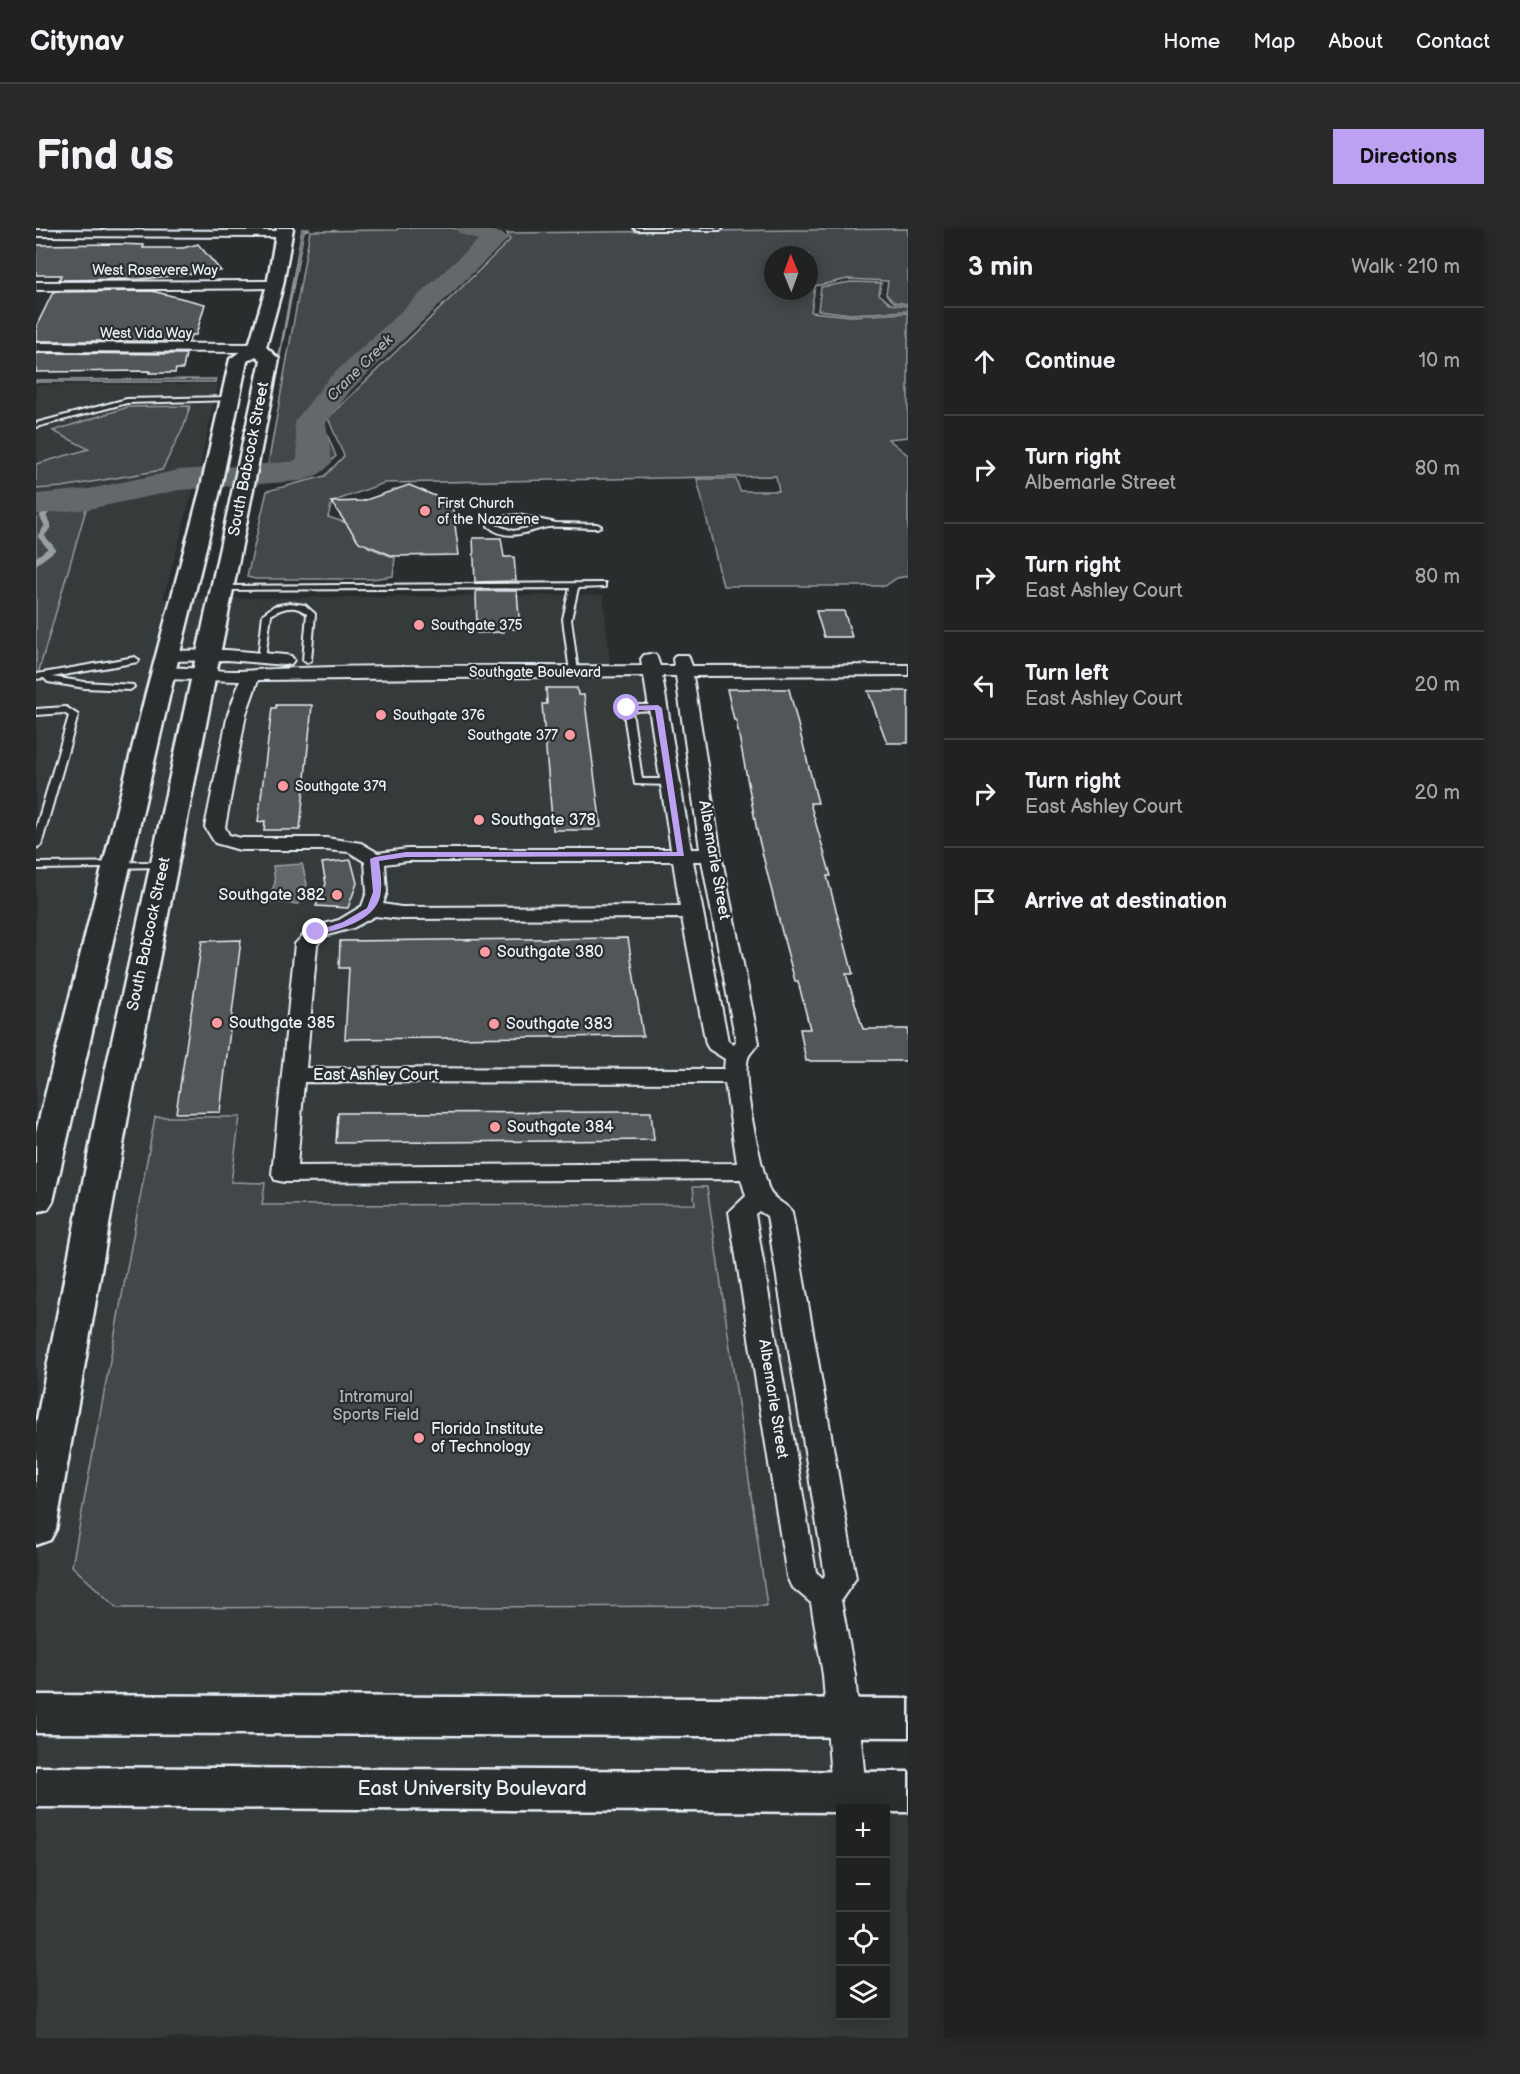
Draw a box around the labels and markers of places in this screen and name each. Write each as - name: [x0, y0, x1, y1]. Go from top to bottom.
- place label: First Church of the Nazarene: [437, 495, 539, 528]
- marker: First Church of the Nazarene: [418, 504, 432, 518]
- place label: Southgate 375: [431, 617, 523, 634]
- marker: Southgate 375: [412, 618, 426, 632]
- place label: Southgate 376: [393, 707, 486, 724]
- marker: Southgate 376: [374, 708, 388, 722]
- place label: Southgate 377: [468, 727, 558, 744]
- marker: Southgate 377: [563, 728, 577, 742]
- place label: Southgate 379: [295, 778, 387, 795]
- marker: Southgate 379: [276, 779, 290, 793]
- place label: Southgate 378: [491, 811, 596, 830]
- marker: Southgate 378: [472, 813, 486, 827]
- place label: Southgate 382: [219, 886, 326, 905]
- marker: Southgate 382: [330, 888, 344, 902]
- place label: Southgate 380: [497, 943, 603, 962]
- marker: Southgate 380: [478, 945, 492, 959]
- place label: Southgate 385: [229, 1014, 335, 1033]
- place label: Southgate 383: [506, 1015, 613, 1034]
- marker: Southgate 385: [210, 1016, 224, 1030]
- marker: Southgate 383: [487, 1017, 501, 1031]
- place label: Southgate 384: [507, 1118, 614, 1137]
- marker: Southgate 384: [488, 1120, 502, 1134]
- place label: Florida Institute of Technology: [431, 1420, 544, 1457]
- marker: Florida Institute of Technology: [412, 1431, 426, 1445]

